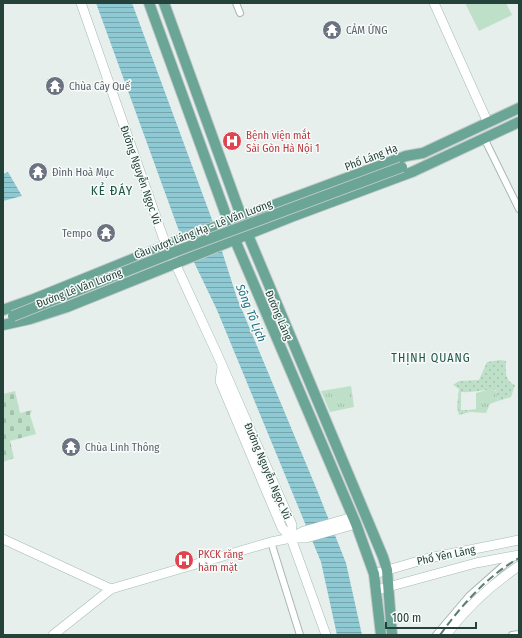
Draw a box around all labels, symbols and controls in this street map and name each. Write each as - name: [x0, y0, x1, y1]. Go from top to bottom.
- temple icon: CẢM ỨNG: [321, 19, 343, 41]
- place label: CẢM ỨNG: [346, 23, 388, 37]
- temple icon: Chùa Cây Quế: [44, 75, 66, 97]
- place label: Chùa Cây Quế: [69, 80, 131, 93]
- street label: Đường Nguyễn Ngọc Vũ: [117, 124, 164, 226]
- place label: Bệnh viện mắt Sài Gòn Hà Nội 1: [246, 128, 319, 155]
- hospital icon: Bệnh viện mắt Sài Gòn Hà Nội 1: [221, 130, 243, 152]
- street label: Phố Láng Hạ: [343, 141, 399, 173]
- temple icon: Đình Hoà Mục: [27, 161, 49, 183]
- place label: Đình Hoà Mục: [52, 166, 114, 179]
- district label: KẺ ĐÁY: [91, 182, 133, 198]
- street label: Cầu vượt Láng Hạ - Lê Văn Lương: [132, 197, 275, 262]
- temple icon: Tempo: [95, 222, 117, 244]
- place label: Tempo: [62, 227, 92, 240]
- street label: Đường Lê Văn Lương: [34, 266, 125, 311]
- water label: Sông Tô Lịch: [233, 281, 269, 344]
- street label: Đường Láng: [262, 288, 295, 343]
- district label: THỊNH QUANG: [391, 351, 471, 365]
- street label: Đường Nguyễn Ngọc Vũ: [241, 421, 294, 522]
- temple icon: Chùa Linh Thông: [60, 436, 82, 458]
- place label: Chùa Linh Thông: [85, 441, 160, 454]
- street label: Phố Yên Lãng: [416, 543, 477, 568]
- place label: PKCK răng hàm mặt: [198, 548, 244, 574]
- hospital icon: PKCK răng hàm mặt: [173, 549, 195, 571]
- scale bar: [386, 604, 476, 630]
- text: 100 m: [392, 611, 421, 625]

